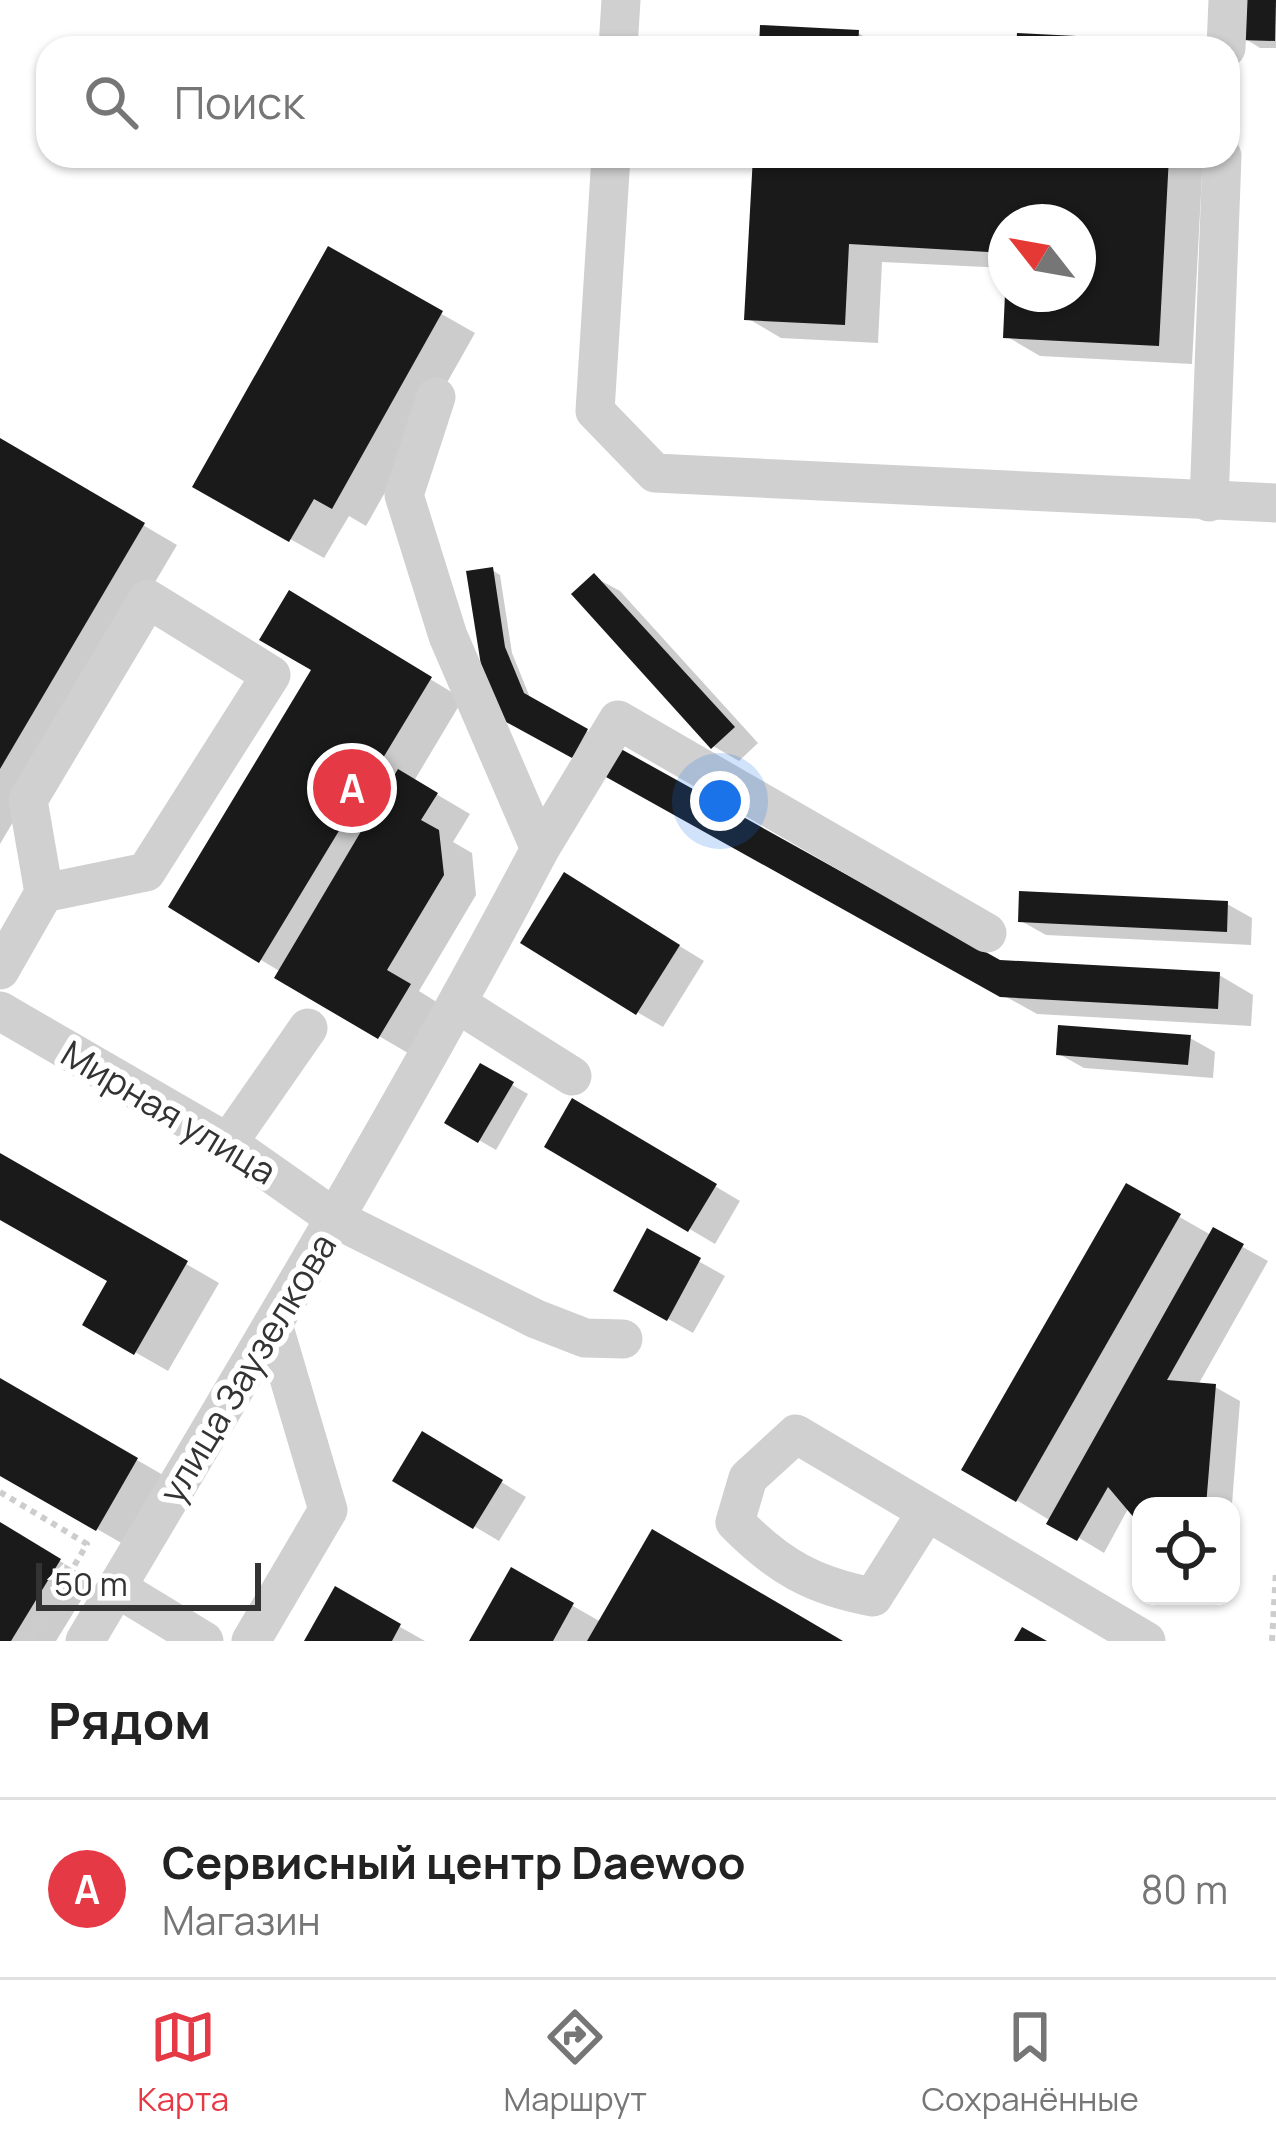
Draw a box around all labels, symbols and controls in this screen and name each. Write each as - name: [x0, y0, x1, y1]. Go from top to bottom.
- search box: [36, 36, 1240, 168]
- icon: search: [78, 69, 144, 135]
- text: Поиск: [174, 71, 305, 133]
- north arrow: [988, 204, 1096, 312]
- pin: A: [313, 743, 391, 833]
- your location: [690, 771, 750, 831]
- street label: Мирная улица: [53, 1029, 285, 1195]
- street label: улица Заузелкова: [147, 1224, 347, 1512]
- map controls: [1132, 1497, 1240, 1605]
- button: locate: [1132, 1497, 1240, 1605]
- scale bar: [36, 1557, 261, 1610]
- text: 50 m: [54, 1561, 128, 1606]
- text: Рядом: [48, 1685, 211, 1754]
- text: Сервисный центр Daewoo: [162, 1831, 746, 1893]
- text: A: [74, 1862, 100, 1916]
- text: 80 m: [1141, 1862, 1228, 1916]
- text: Магазин: [162, 1893, 320, 1947]
- tab: Карта: [137, 2004, 229, 2121]
- tab: Маршрут: [503, 2004, 647, 2121]
- tab: Сохранённые: [922, 2004, 1139, 2121]

